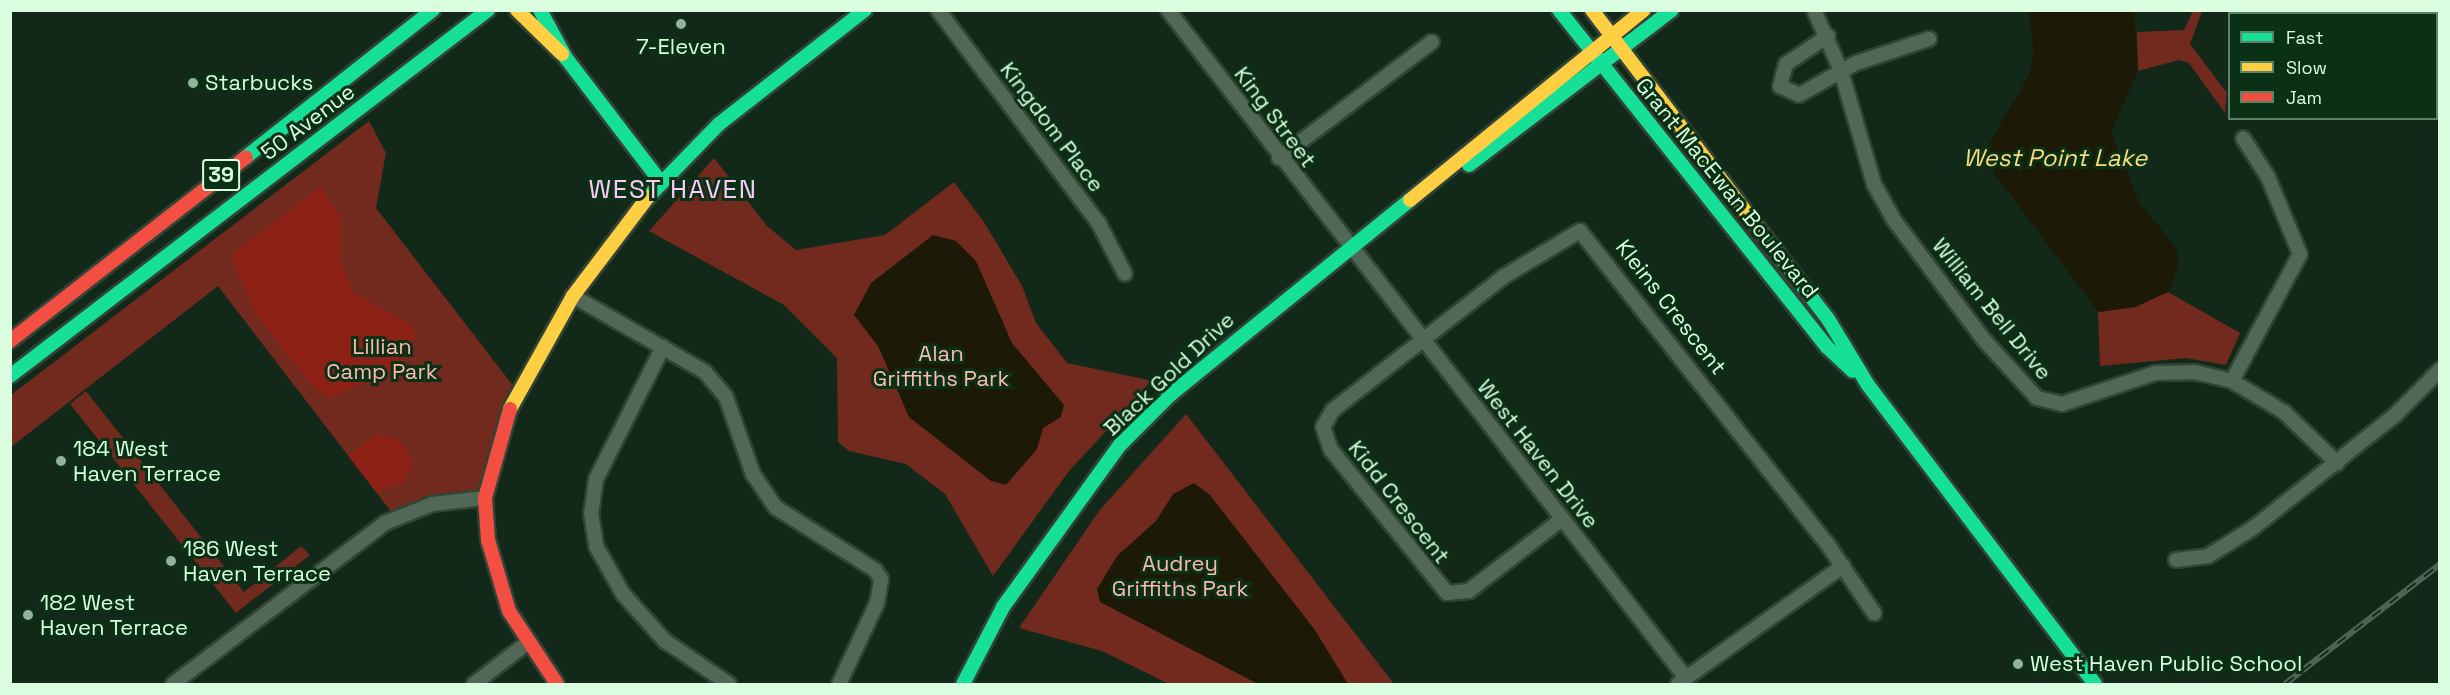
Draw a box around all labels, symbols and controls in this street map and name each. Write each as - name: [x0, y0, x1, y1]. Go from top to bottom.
- legend: [2228, 12, 2438, 120]
- marker: 7-Eleven: [674, 17, 688, 31]
- text: Fast: [2286, 26, 2323, 49]
- place label: 7-Eleven: [636, 34, 726, 60]
- text: Slow: [2286, 56, 2327, 79]
- street label: Kingdom Place: [995, 57, 1109, 197]
- street label: King Street: [1229, 61, 1321, 173]
- place label: Starbucks: [205, 70, 313, 96]
- street label: Grant MacEwan Boulevard: [1630, 72, 1824, 304]
- marker: Starbucks: [186, 76, 200, 90]
- street label: 50 Avenue: [256, 78, 360, 166]
- text: Jam: [2286, 86, 2322, 109]
- water label: West Point Lake: [1963, 144, 2147, 172]
- road number: 39: [202, 157, 240, 193]
- district label: WEST HAVEN: [588, 174, 758, 206]
- street label: William Bell Drive: [1927, 233, 2057, 385]
- street label: Kleins Crescent: [1610, 234, 1732, 380]
- street label: Black Gold Drive: [1098, 307, 1240, 441]
- park label: Lillian Camp Park: [326, 333, 438, 384]
- park label: Alan Griffiths Park: [873, 340, 1009, 392]
- street label: West Haven Drive: [1472, 374, 1604, 534]
- place label: 184 West Haven Terrace: [73, 435, 222, 487]
- street label: Kidd Crescent: [1343, 435, 1455, 569]
- marker: 184 West Haven Terrace: [54, 454, 68, 468]
- place label: 186 West Haven Terrace: [183, 535, 332, 586]
- park label: Audrey Griffiths Park: [1112, 550, 1248, 602]
- marker: 186 West Haven Terrace: [164, 554, 178, 568]
- place label: 182 West Haven Terrace: [40, 589, 189, 640]
- marker: 182 West Haven Terrace: [21, 608, 35, 622]
- place label: West Haven Public School: [2030, 651, 2302, 677]
- marker: West Haven Public School: [2011, 657, 2025, 671]

